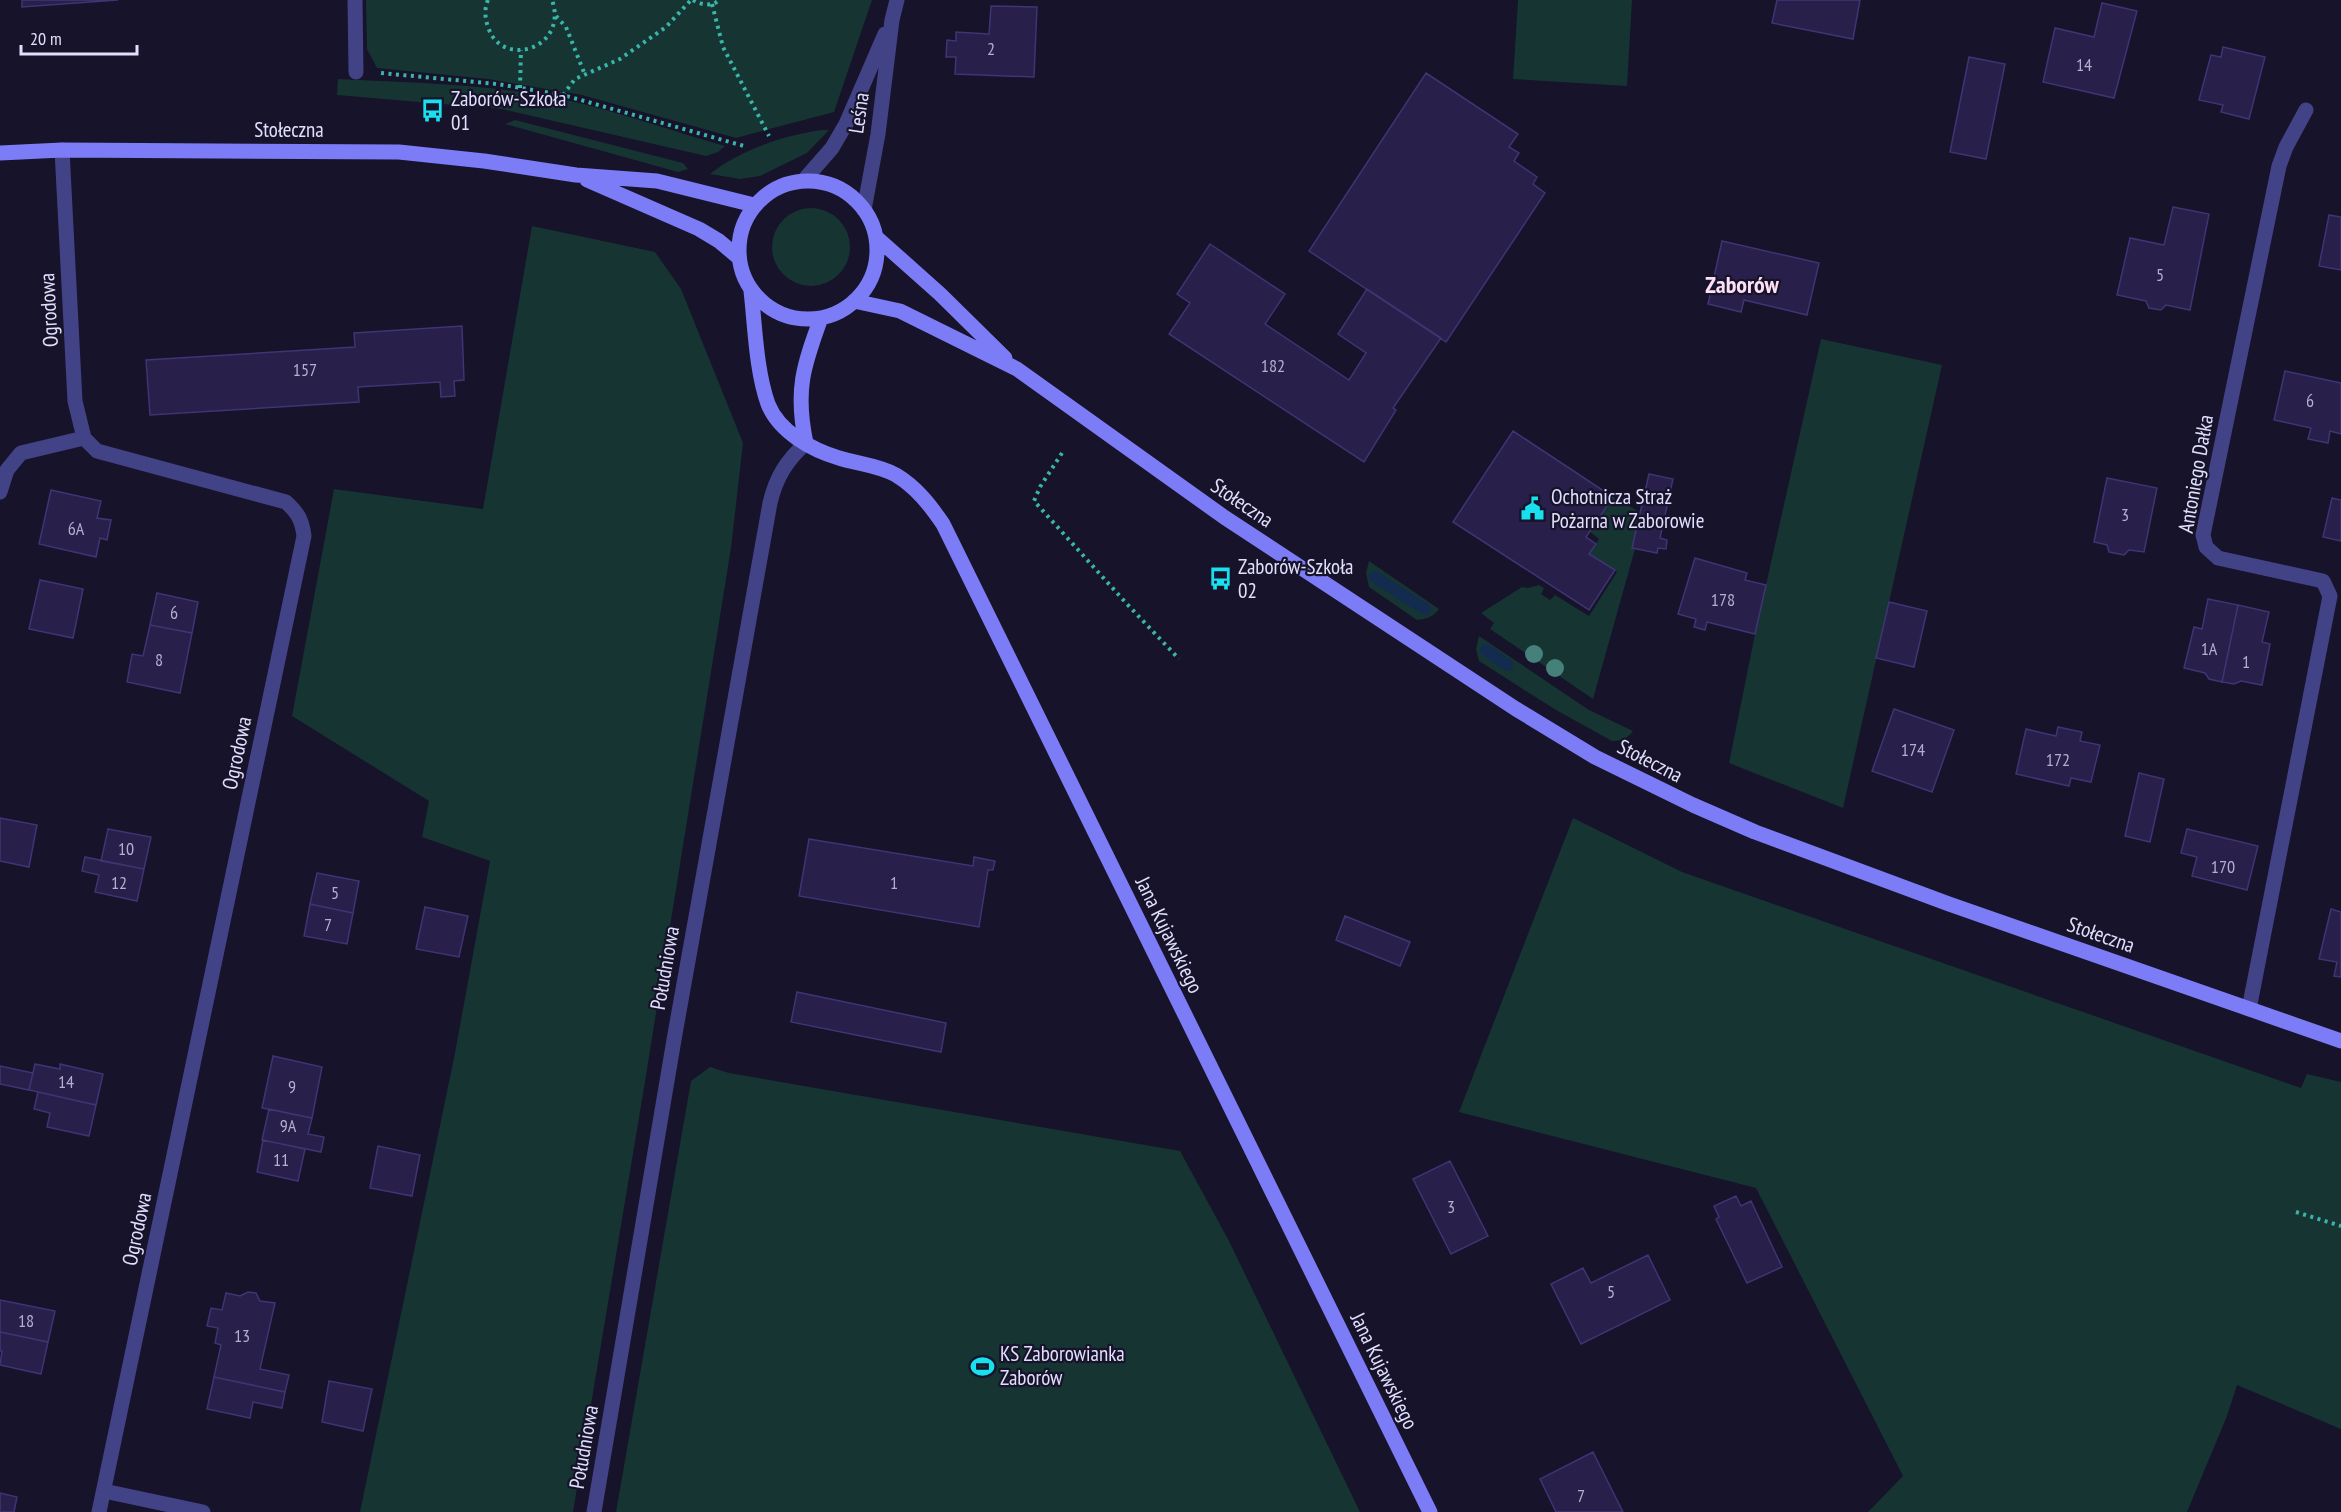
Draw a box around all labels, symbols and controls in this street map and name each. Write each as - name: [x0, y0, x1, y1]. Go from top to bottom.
- scale bar: [21, 18, 136, 56]
- text: 20 m: [30, 27, 62, 50]
- house number: 2: [987, 37, 995, 60]
- house number: 14: [2076, 53, 2092, 76]
- place label: Zaborów-Szkoła 01: [451, 85, 566, 136]
- street label: Leśna: [842, 91, 875, 135]
- bus stop icon: Zaborów-Szkoła 01: [420, 98, 446, 124]
- street label: Stołeczna: [254, 116, 324, 143]
- house number: 5: [2156, 263, 2164, 286]
- district label: Zaborów: [1705, 269, 1779, 300]
- street label: Ogrodowa: [33, 272, 64, 348]
- house number: 182: [1261, 354, 1285, 377]
- house number: 157: [293, 358, 317, 381]
- house number: 6: [2306, 389, 2314, 412]
- street label: Antoniego Dałka: [2172, 413, 2219, 535]
- street label: Stołeczna: [1206, 472, 1279, 533]
- place label: Ochotnicza Straż Pożarna w Zaborowie: [1551, 483, 1704, 534]
- public building icon: Ochotnicza Straż Pożarna w Zaborowie: [1520, 496, 1546, 522]
- house number: 3: [2121, 503, 2129, 526]
- house number: 6A: [68, 517, 85, 540]
- place label: Zaborów-Szkoła 02: [1238, 553, 1353, 604]
- bus stop icon: Zaborów-Szkoła 02: [1207, 566, 1233, 592]
- house number: 178: [1711, 588, 1735, 611]
- house number: 6: [170, 601, 178, 624]
- house number: 1A: [2201, 637, 2218, 660]
- house number: 8: [155, 648, 163, 671]
- house number: 1: [2242, 650, 2250, 673]
- street label: Ogrodowa: [216, 714, 257, 792]
- street label: Stołeczna: [1613, 733, 1687, 788]
- house number: 174: [1901, 738, 1925, 761]
- house number: 172: [2046, 748, 2070, 771]
- house number: 10: [118, 837, 134, 860]
- house number: 170: [2211, 855, 2235, 878]
- house number: 12: [111, 871, 127, 894]
- house number: 1: [890, 871, 898, 894]
- street label: Jana Kujawskiego: [1129, 871, 1209, 997]
- house number: 5: [331, 881, 339, 904]
- street label: Stołeczna: [2064, 910, 2138, 959]
- house number: 7: [324, 913, 332, 936]
- street label: Południowa: [644, 924, 685, 1012]
- house number: 14: [58, 1070, 74, 1093]
- house number: 9: [288, 1075, 296, 1098]
- house number: 9A: [280, 1114, 297, 1137]
- house number: 11: [273, 1148, 289, 1171]
- street label: Ogrodowa: [116, 1190, 157, 1268]
- house number: 3: [1447, 1195, 1455, 1218]
- house number: 5: [1607, 1280, 1615, 1303]
- street label: Jana Kujawskiego: [1344, 1307, 1424, 1433]
- house number: 18: [18, 1309, 34, 1332]
- house number: 13: [234, 1324, 250, 1347]
- place label: KS Zaborowianka Zaborów: [1000, 1340, 1125, 1391]
- sports icon: KS Zaborowianka Zaborów: [969, 1353, 995, 1379]
- street label: Południowa: [563, 1403, 604, 1491]
- house number: 7: [1577, 1484, 1585, 1507]

